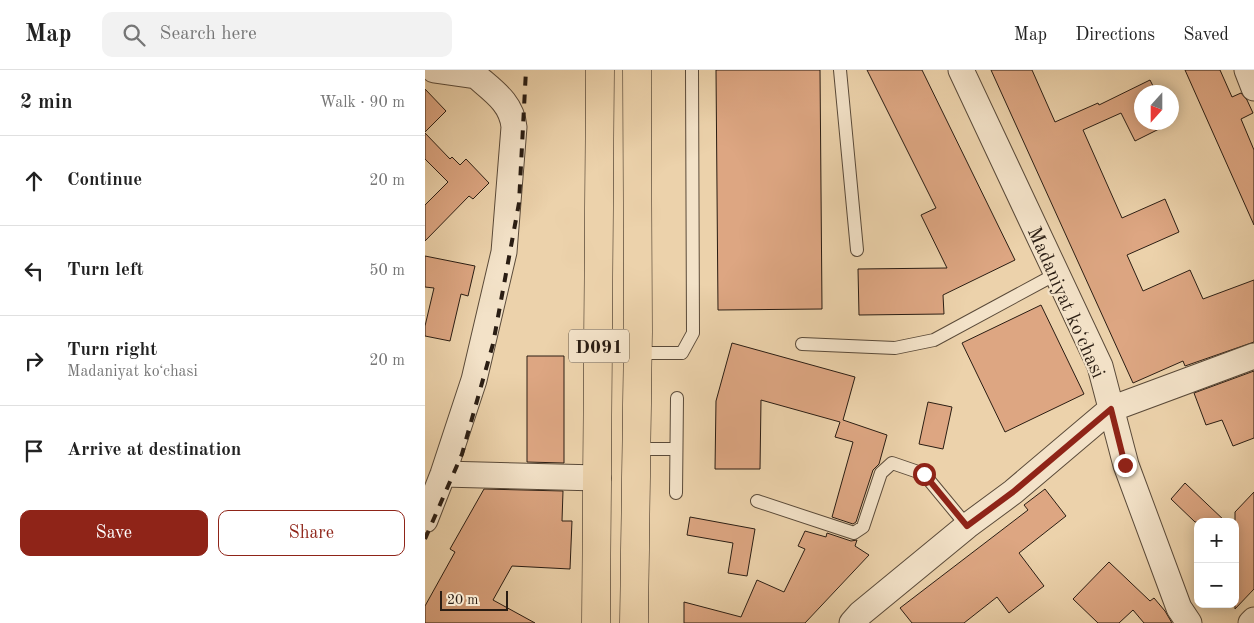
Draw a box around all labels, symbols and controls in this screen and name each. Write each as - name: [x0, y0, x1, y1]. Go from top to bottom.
- search box: [102, 12, 452, 57]
- icon: search: [120, 21, 148, 49]
- text: Map: [25, 23, 72, 47]
- text: Search here: [160, 25, 257, 44]
- text: Map: [1014, 26, 1047, 44]
- text: Directions: [1075, 26, 1155, 44]
- text: Saved: [1183, 26, 1229, 44]
- north arrow: [1134, 85, 1179, 130]
- text: 2 min: [20, 92, 73, 113]
- text: Walk · 90 m: [319, 95, 405, 111]
- icon: ahead: [20, 167, 48, 195]
- text: Continue: [67, 171, 142, 190]
- text: 20 m: [369, 173, 405, 189]
- street label: Madaniyat koʻchasi: [1023, 224, 1108, 382]
- icon: left: [20, 257, 48, 285]
- text: Turn left: [67, 261, 144, 280]
- text: 50 m: [369, 263, 405, 279]
- road number: D091: [569, 330, 629, 362]
- text: Turn right: [67, 341, 157, 360]
- icon: right: [20, 347, 48, 375]
- text: 20 m: [369, 353, 405, 369]
- text: Madaniyat koʻchasi: [67, 364, 198, 380]
- icon: arrive: [20, 437, 48, 465]
- text: Arrive at destination: [67, 441, 241, 460]
- route end: [1114, 454, 1137, 477]
- route start: [913, 463, 936, 486]
- button: Save: [20, 510, 208, 556]
- button: Share: [218, 510, 405, 556]
- map controls: [1194, 518, 1239, 608]
- button: +: [1194, 518, 1239, 563]
- button: −: [1194, 563, 1239, 608]
- scale bar: [440, 588, 507, 611]
- text: 20 m: [447, 593, 478, 607]

